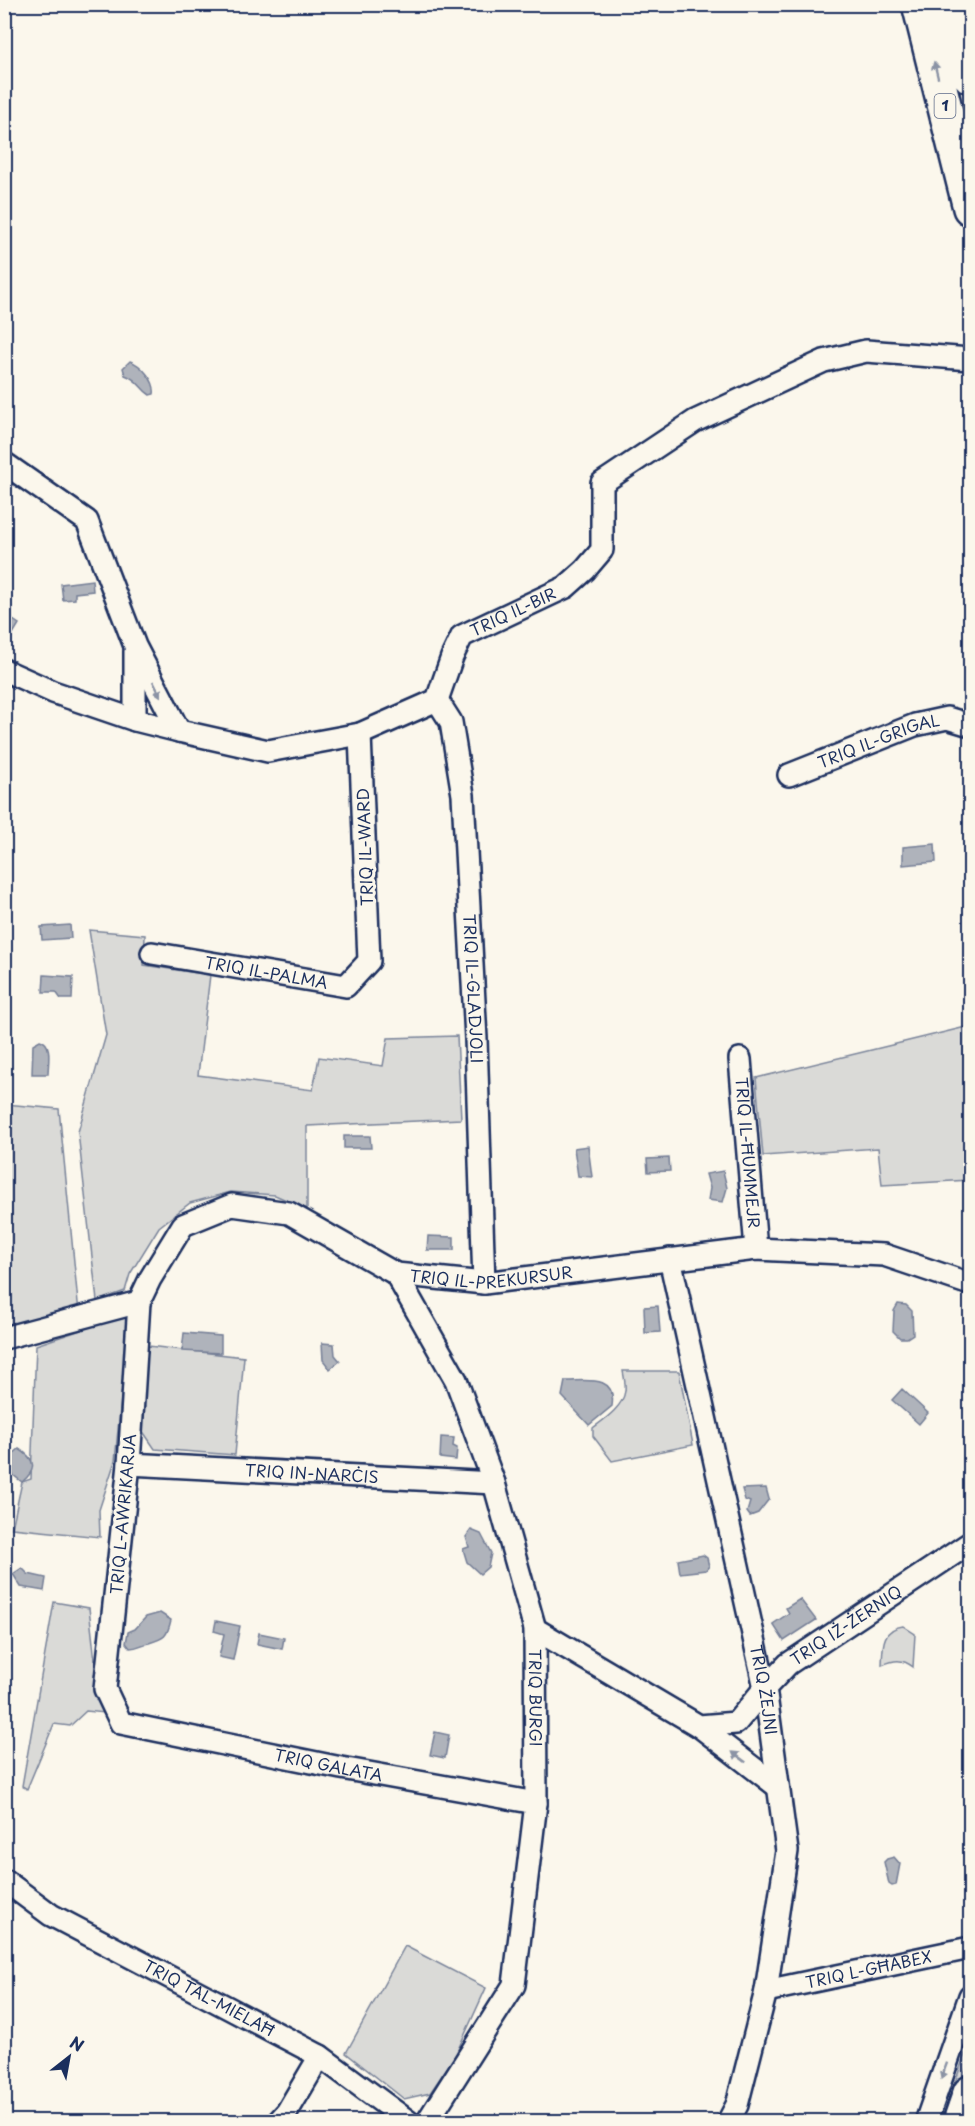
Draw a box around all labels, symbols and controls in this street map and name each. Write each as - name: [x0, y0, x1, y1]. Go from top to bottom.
- one-way arrow: [930, 61, 940, 79]
- road number: 1: [934, 94, 956, 118]
- street label: TRIQ IL-BIR: [466, 580, 560, 642]
- one-way arrow: [152, 680, 162, 697]
- street label: TRIQ IL-GRIGAL: [814, 707, 942, 774]
- street label: TRIQ IL-WARD: [350, 788, 378, 906]
- street label: TRIQ IL-GLADJOLI: [458, 913, 490, 1064]
- street label: TRIQ IL-PALMA: [203, 949, 330, 994]
- street label: TRIQ IL-ĦUMMEJR: [731, 1076, 767, 1229]
- street label: TRIQ IL-PREKURSUR: [409, 1259, 574, 1294]
- street label: TRIQ L-AWRIKARJA: [103, 1433, 141, 1595]
- street label: TRIQ IN-NARĊIS: [245, 1457, 379, 1488]
- street label: TRIQ IŻ-ŻERNIQ: [785, 1579, 906, 1670]
- street label: TRIQ ŻEJNI: [745, 1642, 784, 1736]
- street label: TRIQ BURGI: [524, 1649, 549, 1747]
- street label: TRIQ GALATA: [273, 1742, 385, 1786]
- one-way arrow: [731, 1751, 746, 1763]
- street label: TRIQ L-GĦABEX: [803, 1943, 934, 1993]
- street label: TRIQ TAL-MIELAĦ: [140, 1953, 280, 2042]
- north arrow: [39, 2027, 99, 2087]
- text: N: [66, 2030, 89, 2057]
- one-way arrow: [938, 2062, 948, 2080]

